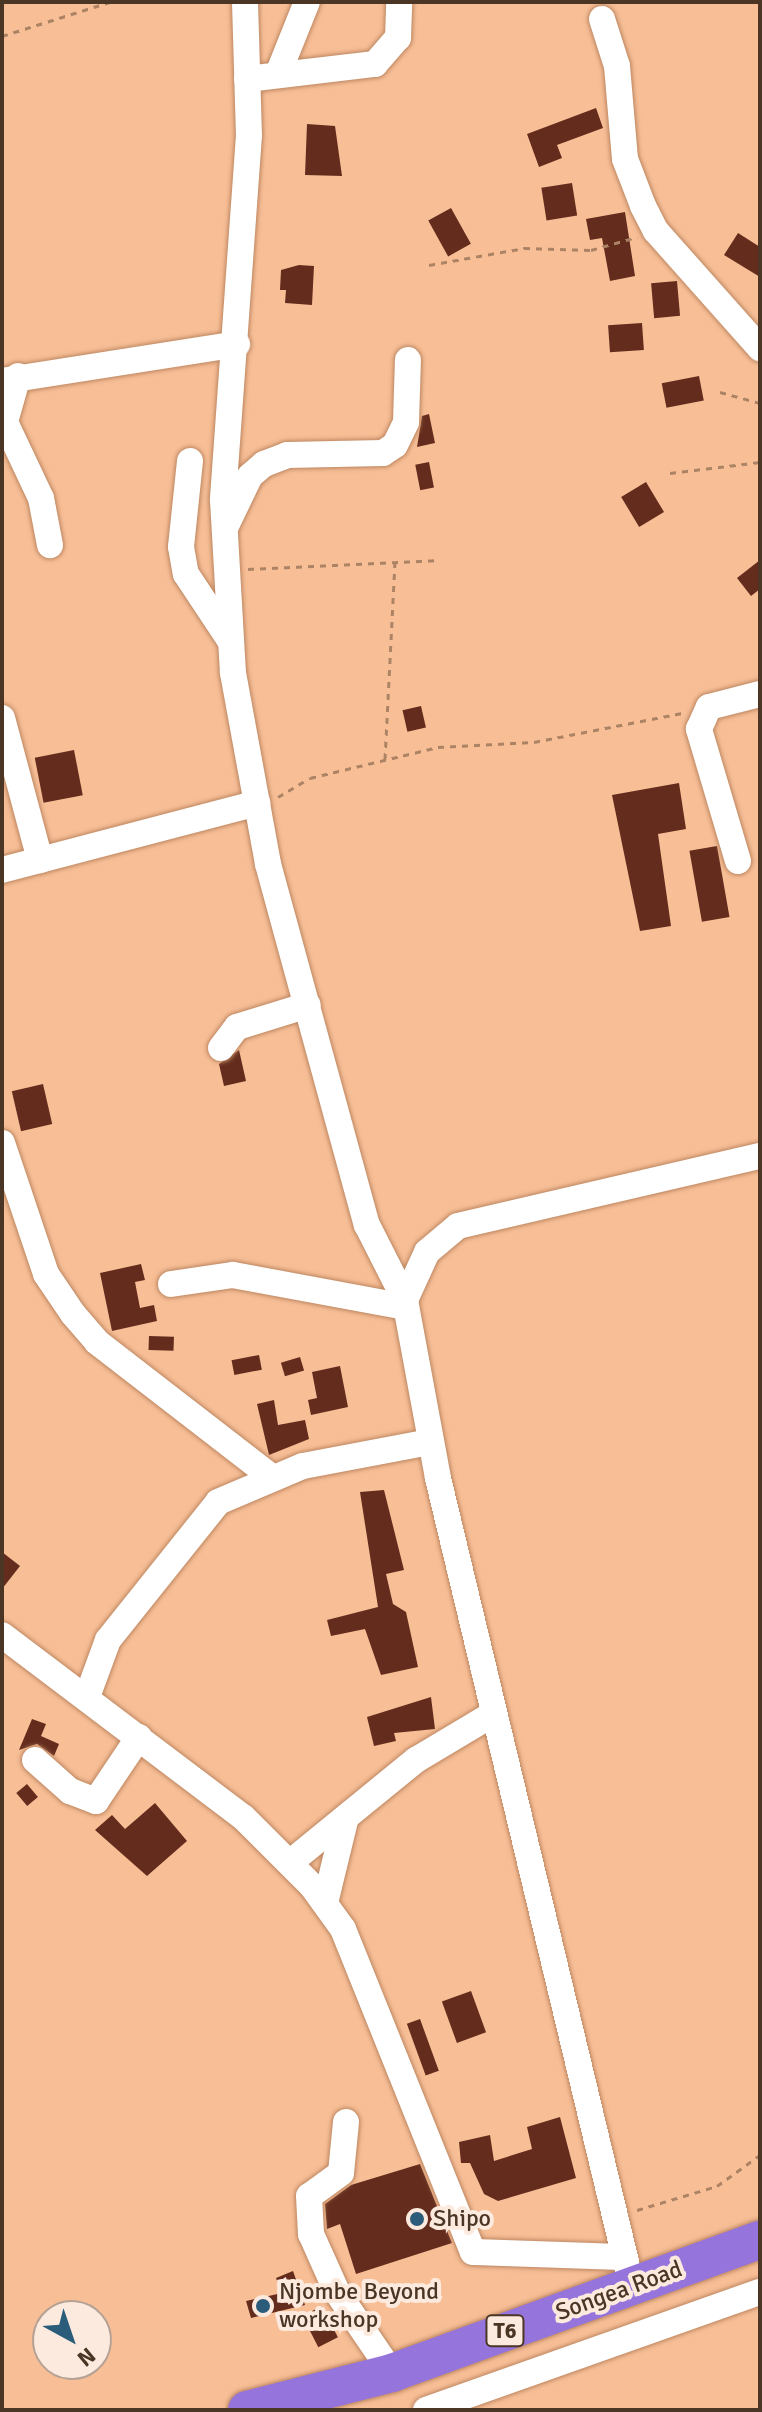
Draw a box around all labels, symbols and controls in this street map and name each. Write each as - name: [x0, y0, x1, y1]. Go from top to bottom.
- place label: Shipo: [433, 2205, 491, 2233]
- marker: Shipo: [408, 2210, 426, 2228]
- street label: Songea Road: [552, 2255, 686, 2327]
- place label: Njombe Beyond workshop: [279, 2278, 439, 2334]
- marker: Njombe Beyond workshop: [254, 2297, 272, 2315]
- north arrow: [32, 2300, 112, 2380]
- road number: T6: [485, 2313, 525, 2349]
- text: N: [72, 2342, 101, 2372]

